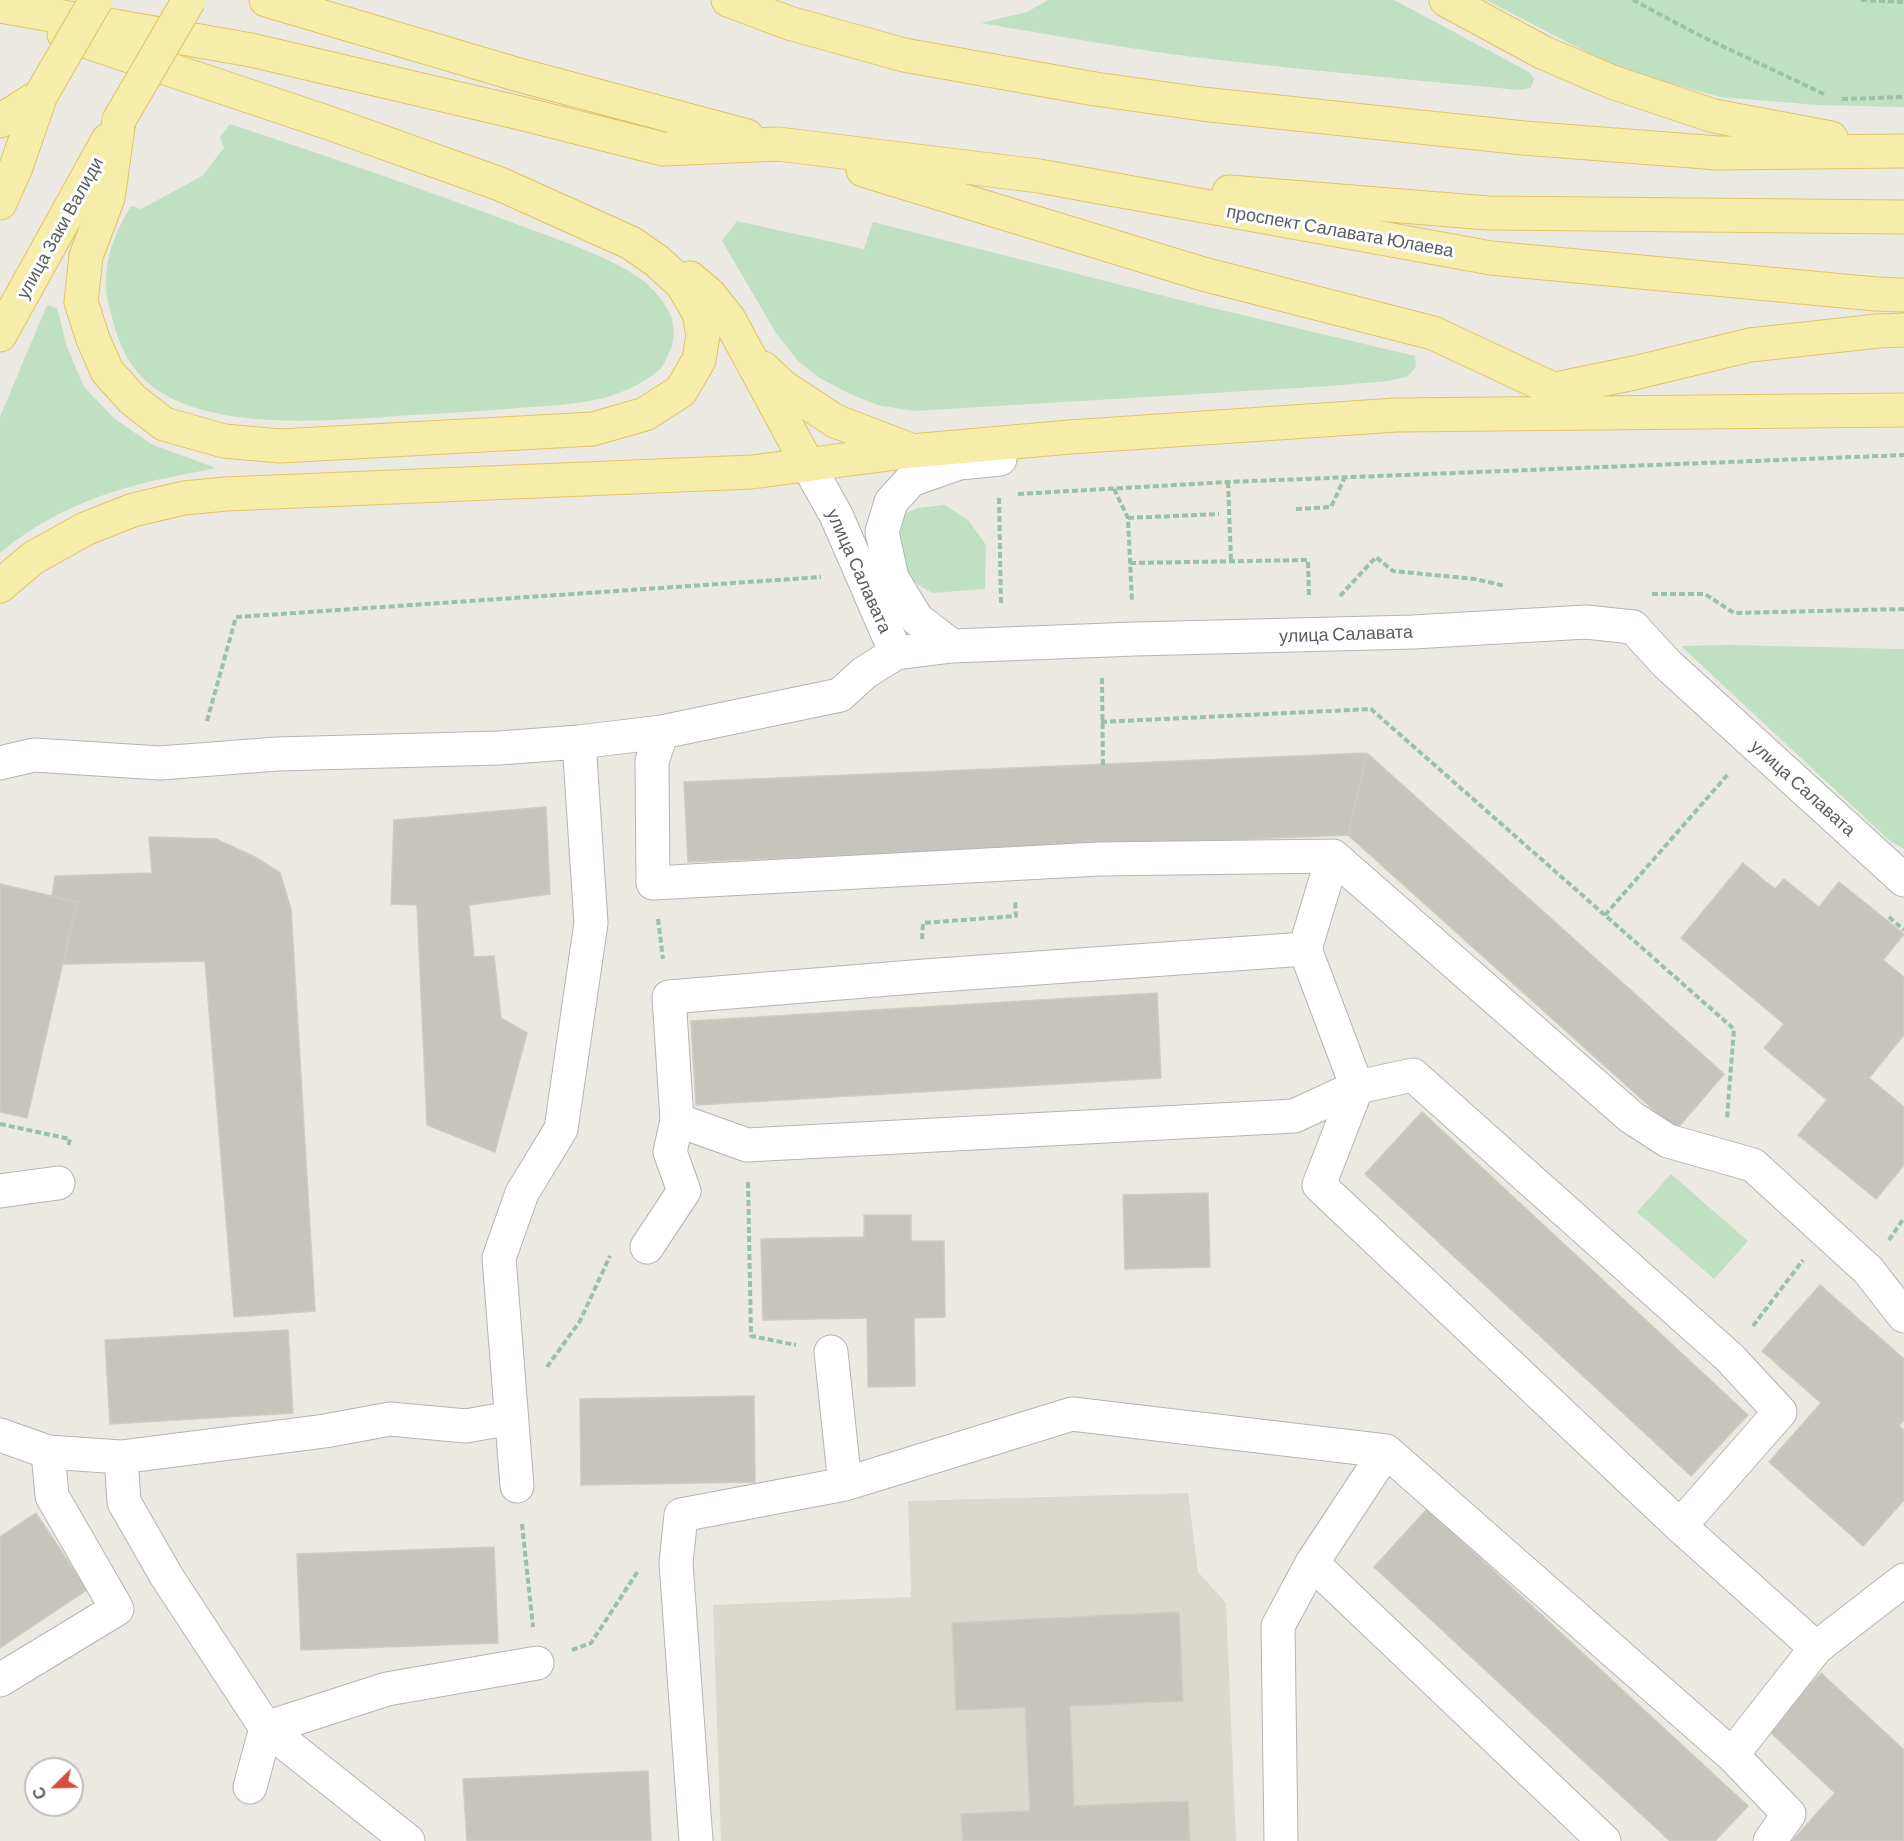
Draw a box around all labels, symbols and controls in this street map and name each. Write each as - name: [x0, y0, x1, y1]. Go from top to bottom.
- street label: улица Заки Валиди: [12, 153, 108, 303]
- street label: проспект Салавата Юлаева: [1225, 200, 1455, 262]
- street label: улица Салавата: [822, 505, 896, 637]
- street label: улица Салавата: [1279, 621, 1413, 647]
- street label: улица Салавата: [1746, 735, 1860, 841]
- north arrow: [24, 1757, 84, 1817]
- text: С: [28, 1784, 50, 1802]

